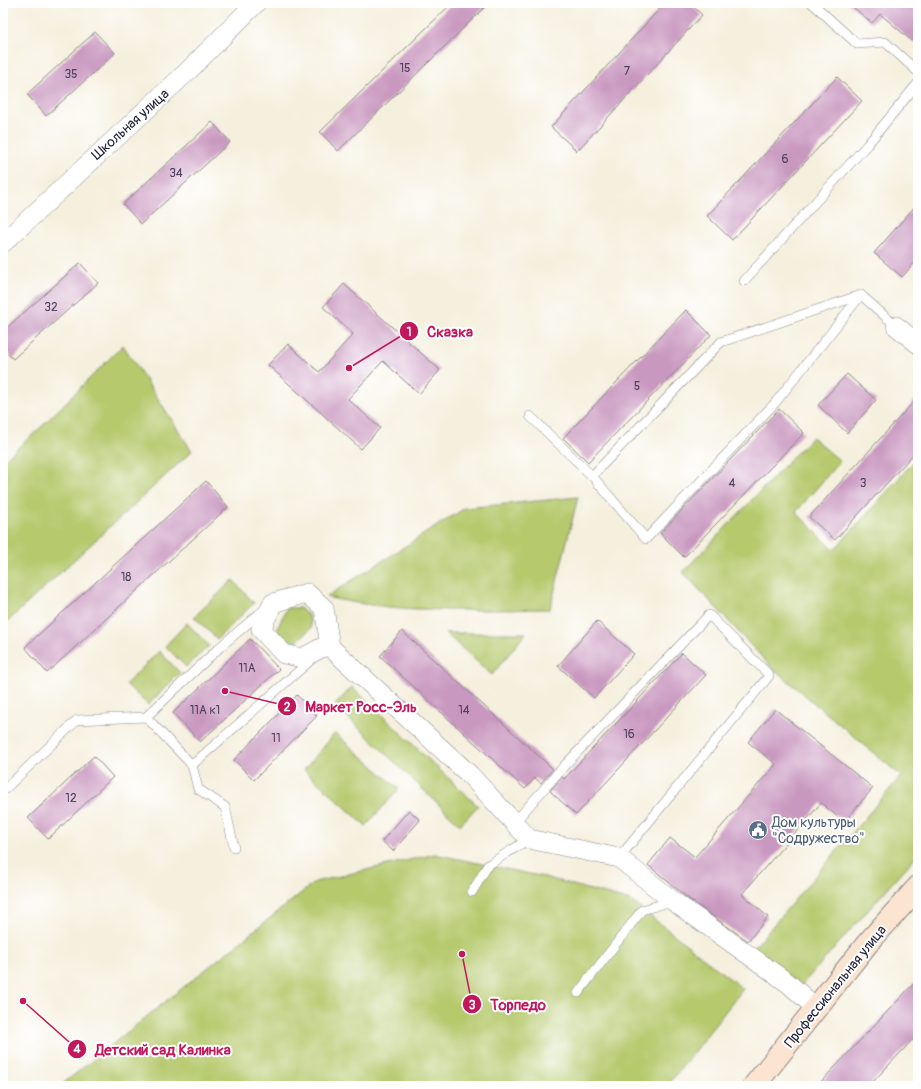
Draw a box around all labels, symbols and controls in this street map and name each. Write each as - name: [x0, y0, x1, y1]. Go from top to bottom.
- house number: 15: [399, 61, 411, 76]
- house number: 7: [624, 64, 631, 79]
- house number: 35: [64, 67, 78, 82]
- street label: Школьная улица: [88, 85, 172, 163]
- house number: 6: [782, 152, 789, 167]
- house number: 34: [169, 166, 183, 181]
- house number: 32: [44, 300, 58, 315]
- callout: Сказка: [399, 318, 481, 345]
- text: Сказка: [427, 323, 473, 342]
- text: 1: [407, 325, 411, 340]
- house number: 5: [634, 379, 640, 394]
- house number: 4: [729, 476, 736, 491]
- house number: 3: [860, 476, 867, 491]
- house number: 18: [121, 570, 131, 585]
- house number: 11А: [238, 661, 256, 676]
- callout: Маркет Росс-Эль: [277, 693, 425, 720]
- text: Маркет Росс-Эль: [305, 698, 417, 717]
- text: 2: [284, 700, 291, 715]
- house number: 11А к1: [190, 703, 220, 718]
- house number: 14: [458, 703, 470, 718]
- house number: 16: [623, 727, 635, 742]
- house number: 11: [271, 731, 281, 746]
- house number: 12: [65, 791, 77, 806]
- place label: Дом культуры "Содружество": [771, 814, 865, 847]
- public building icon: Дом культуры "Содружество": [747, 819, 769, 841]
- street label: Профессиональная улица: [781, 922, 890, 1051]
- callout: Торпедо: [462, 991, 554, 1018]
- text: Торпедо: [489, 996, 546, 1015]
- text: 3: [469, 998, 476, 1013]
- callout: Детский сад Калинка: [67, 1036, 238, 1063]
- text: Детский сад Калинка: [94, 1041, 231, 1060]
- text: 4: [73, 1042, 81, 1057]

